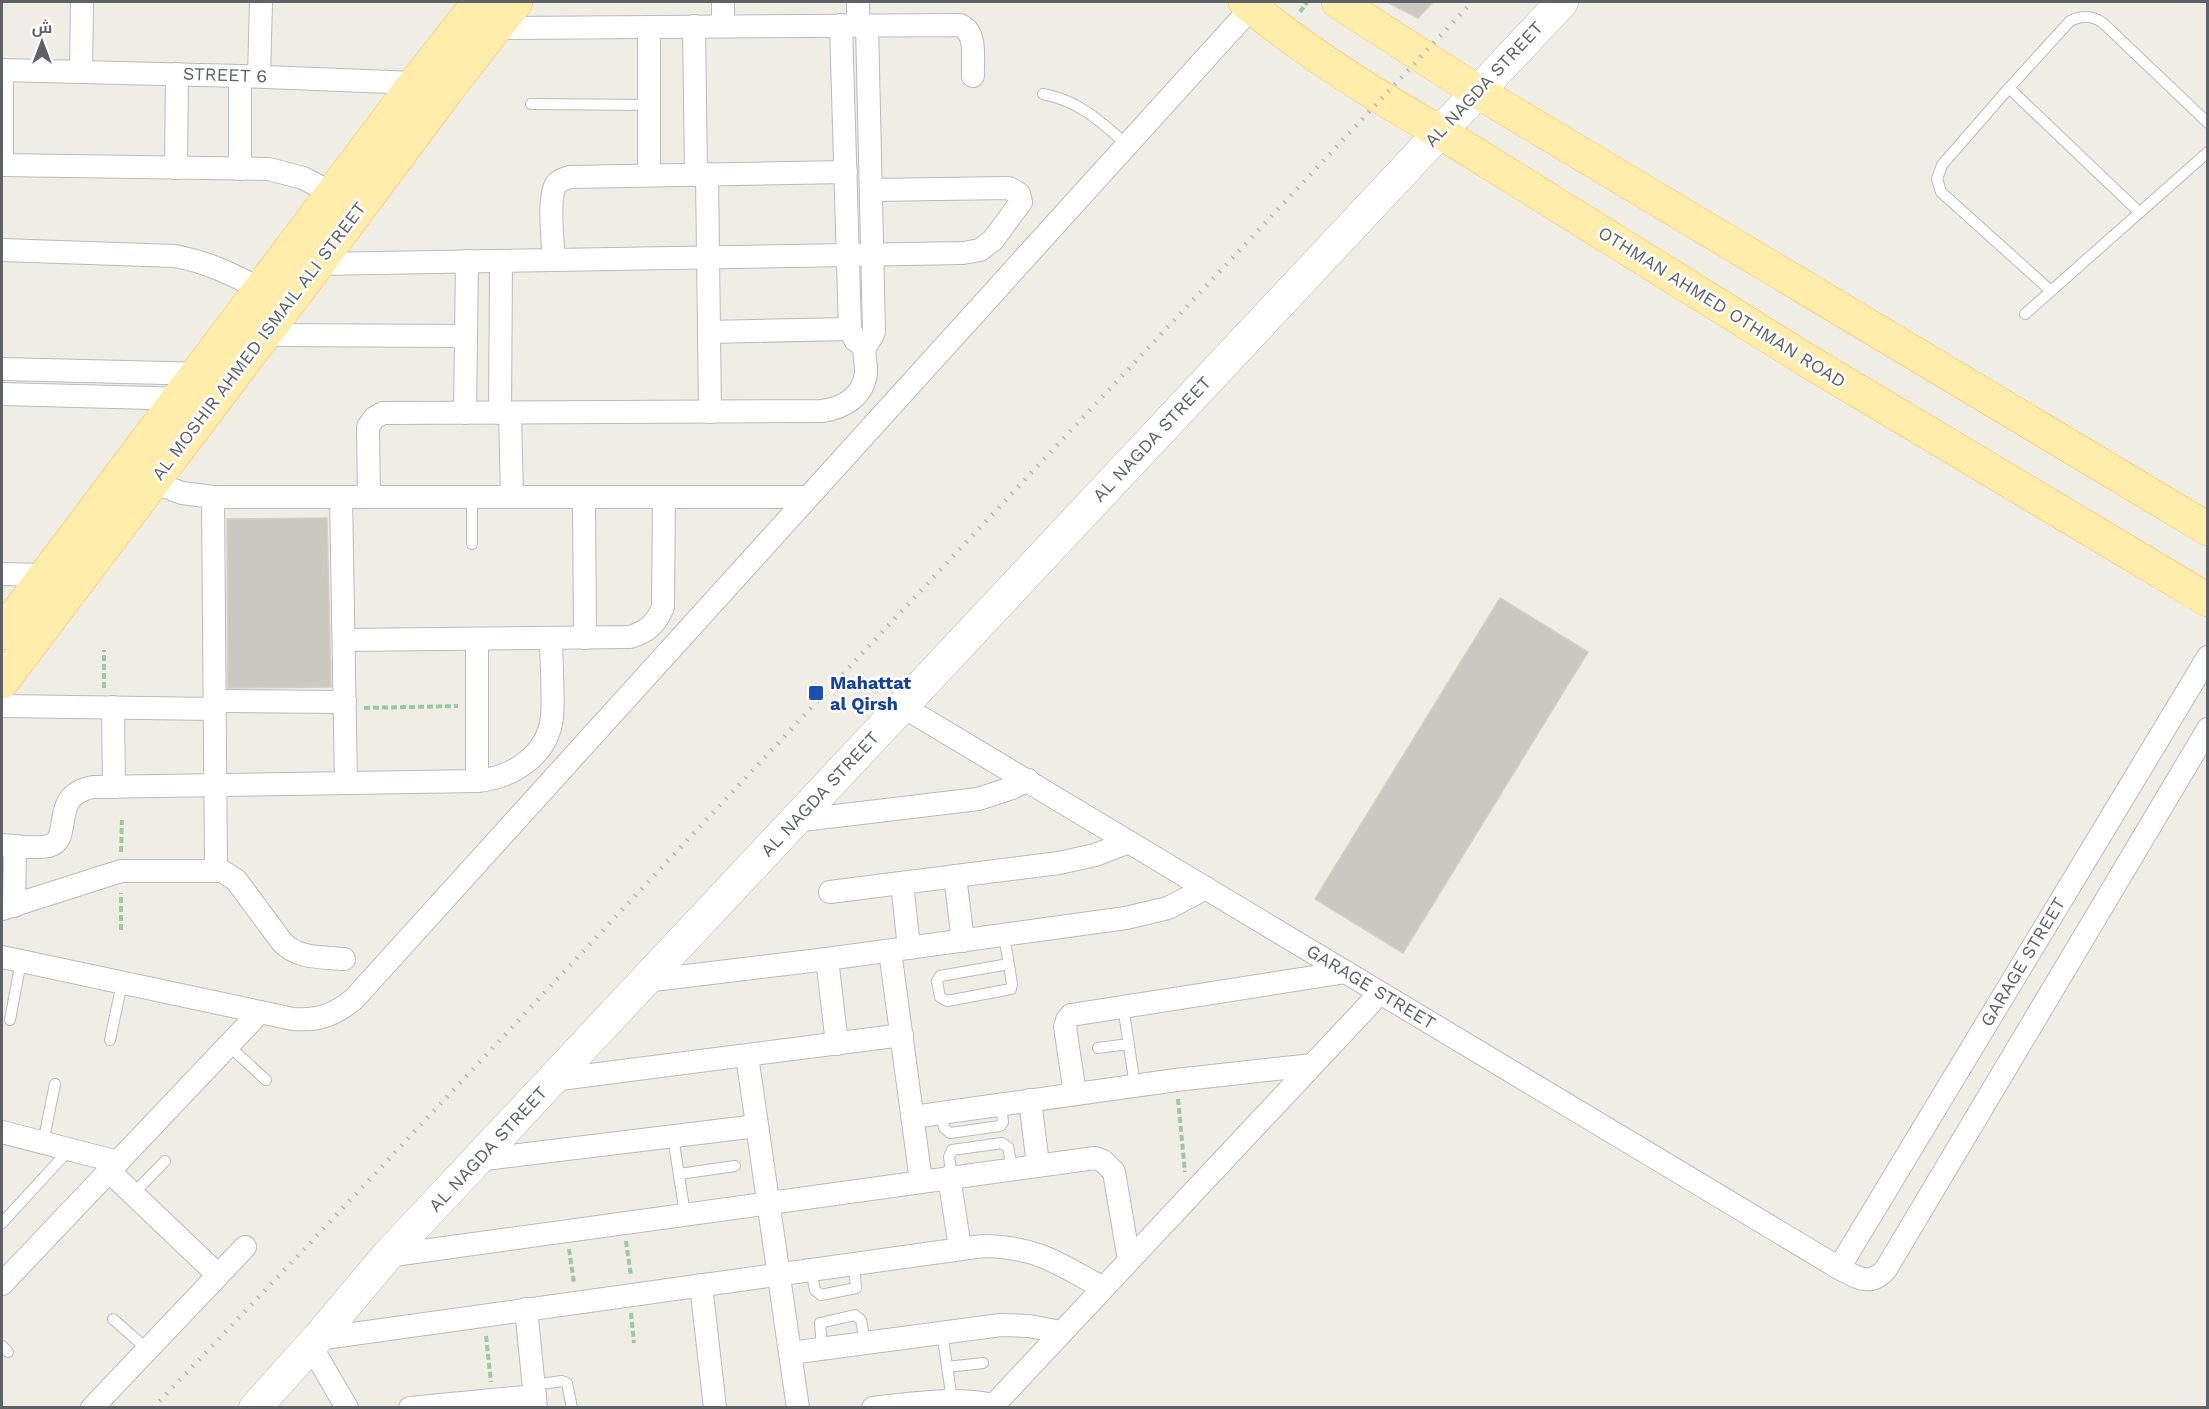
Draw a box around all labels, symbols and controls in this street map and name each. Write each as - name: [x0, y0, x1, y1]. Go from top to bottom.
- north arrow: [12, 12, 72, 72]
- street label: AL NAGDA STREET: [1420, 17, 1547, 151]
- text: ش: [32, 18, 52, 37]
- street label: STREET 6: [183, 63, 267, 86]
- street label: AL MOSHIR AHMED ISMAIL ALI STREET: [147, 197, 370, 484]
- street label: OTHMAN AHMED OTHMAN ROAD: [1595, 221, 1850, 392]
- street label: AL NAGDA STREET: [1088, 372, 1215, 506]
- place label: Mahattat al Qirsh: [830, 672, 911, 714]
- marker: Mahattat al Qirsh: [807, 684, 825, 702]
- street label: AL NAGDA STREET: [756, 727, 883, 861]
- street label: GARAGE STREET: [1976, 893, 2069, 1030]
- street label: GARAGE STREET: [1303, 940, 1440, 1033]
- street label: AL NAGDA STREET: [424, 1082, 551, 1216]

